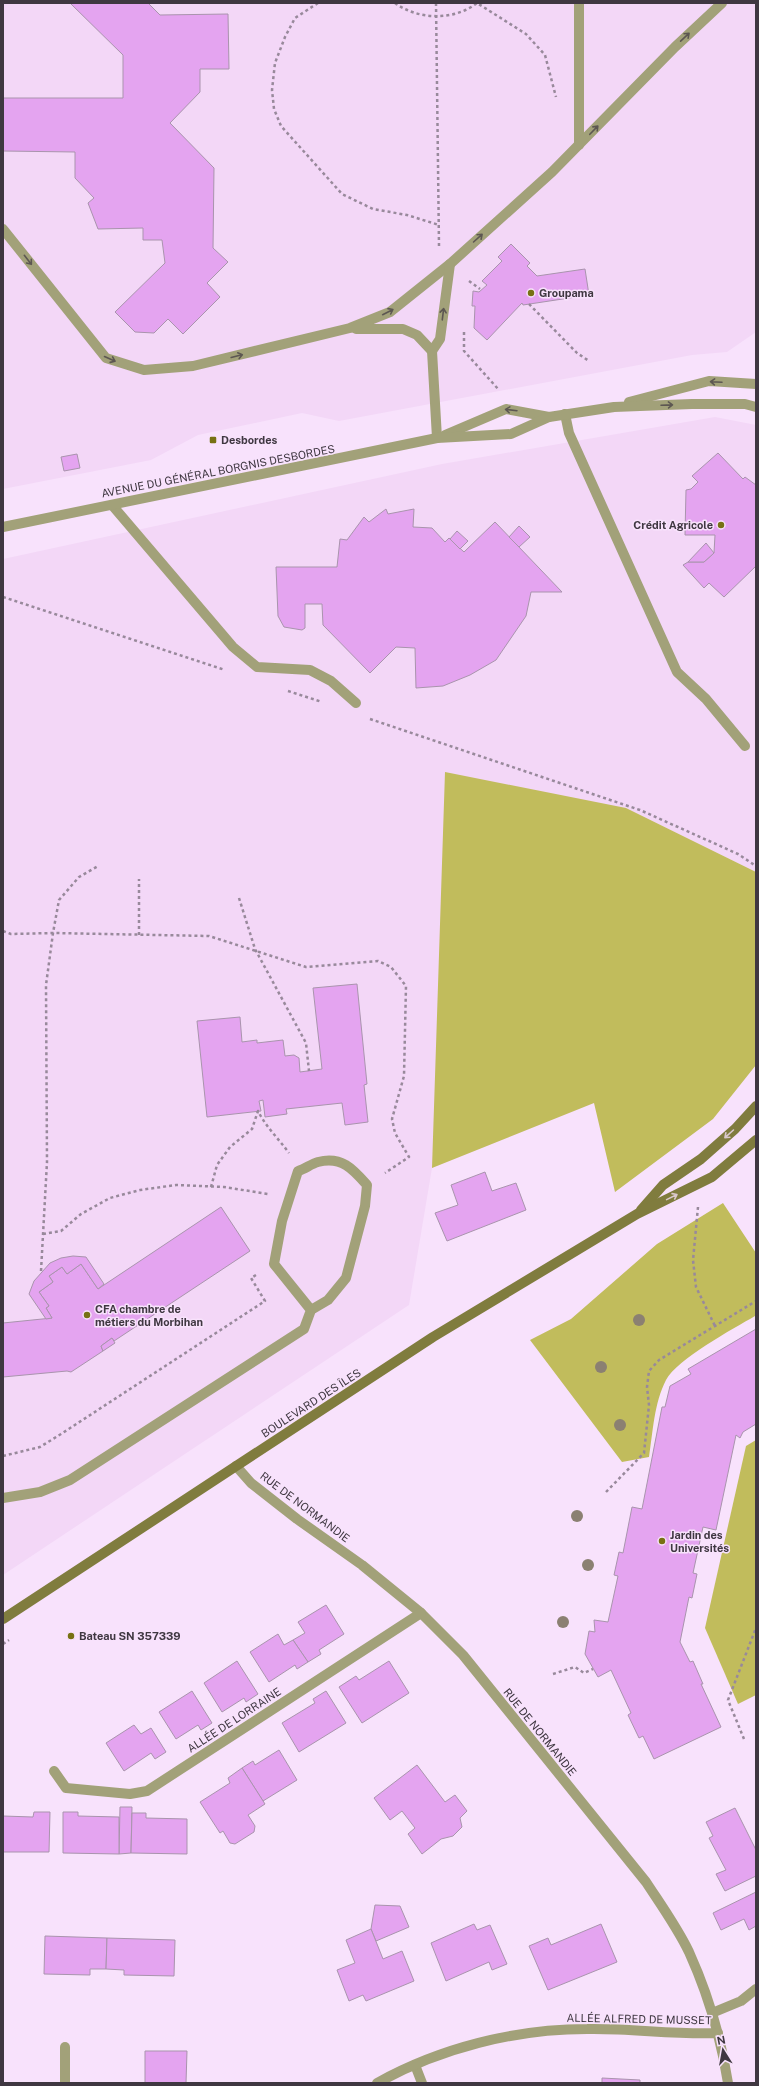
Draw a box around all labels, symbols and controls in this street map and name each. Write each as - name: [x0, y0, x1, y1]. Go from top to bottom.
- one-way arrow: [680, 33, 690, 42]
- one-way arrow: [589, 125, 599, 135]
- one-way arrow: [473, 233, 484, 242]
- one-way arrow: [23, 254, 32, 265]
- place label: Groupama: [539, 287, 594, 299]
- marker: Groupama: [526, 288, 536, 298]
- one-way arrow: [382, 308, 394, 316]
- one-way arrow: [439, 308, 447, 321]
- one-way arrow: [230, 351, 243, 359]
- one-way arrow: [104, 356, 116, 363]
- one-way arrow: [710, 378, 723, 385]
- one-way arrow: [660, 401, 673, 408]
- one-way arrow: [504, 407, 517, 414]
- place label: Desbordes: [221, 434, 278, 446]
- marker: Desbordes: [208, 435, 218, 445]
- street label: AVENUE DU GÉNÉRAL BORGNIS DESBORDES: [100, 441, 336, 500]
- place label: Crédit Agricole: [633, 519, 713, 531]
- marker: Crédit Agricole: [716, 520, 726, 530]
- one-way arrow: [724, 1129, 734, 1139]
- one-way arrow: [665, 1193, 677, 1200]
- place label: CFA chambre de métiers du Morbihan: [95, 1303, 203, 1328]
- marker: CFA chambre de métiers du Morbihan: [82, 1310, 92, 1320]
- street label: BOULEVARD DES ÎLES: [259, 1366, 363, 1440]
- street label: RUE DE NORMANDIE: [258, 1469, 352, 1545]
- place label: Jardin des Universités: [670, 1529, 729, 1554]
- marker: Jardin des Universités: [657, 1536, 667, 1546]
- place label: Bateau SN 357339: [79, 1630, 181, 1642]
- marker: Bateau SN 357339: [66, 1631, 76, 1641]
- street label: ALLÉE DE LORRAINE: [184, 1684, 283, 1755]
- street label: RUE DE NORMANDIE: [501, 1686, 579, 1778]
- street label: ALLÉE ALFRED DE MUSSET: [566, 2011, 712, 2026]
- north arrow: [703, 2030, 743, 2070]
- text: N: [716, 2033, 726, 2047]

